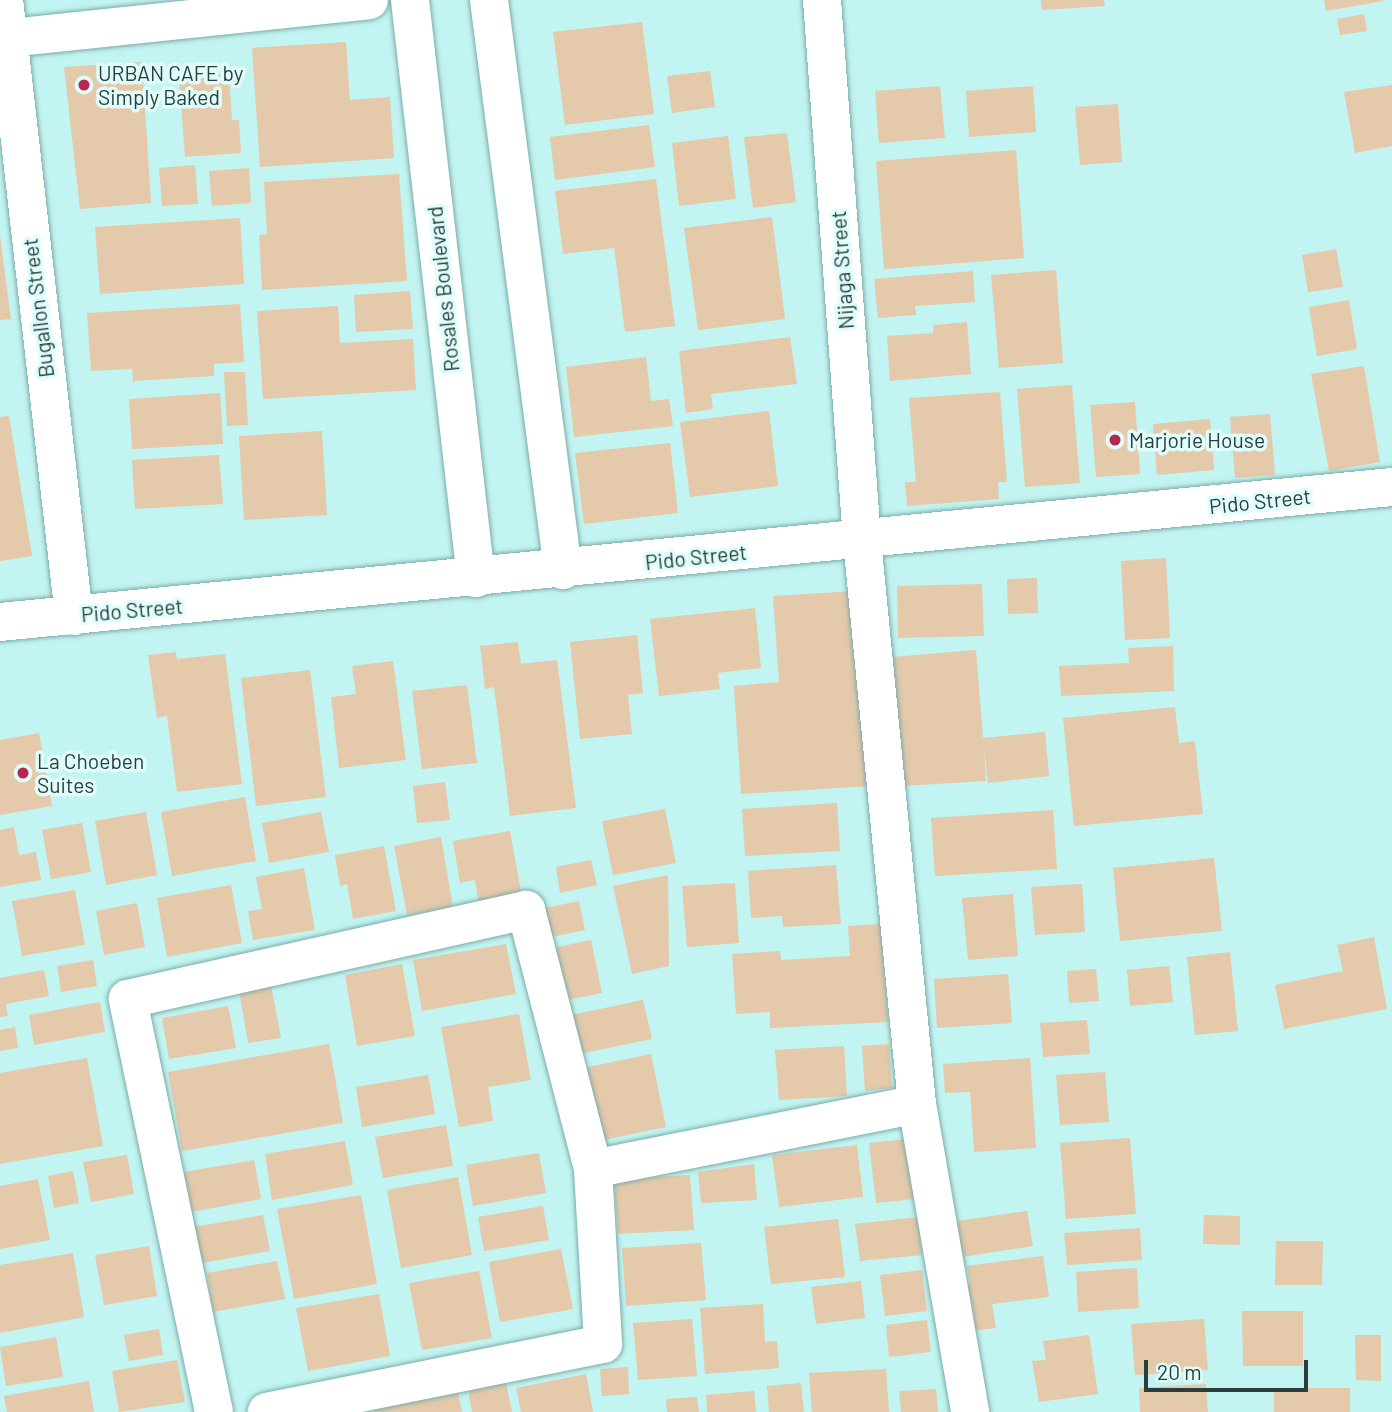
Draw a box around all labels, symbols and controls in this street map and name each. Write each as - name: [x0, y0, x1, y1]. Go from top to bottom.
- place label: URBAN CAFE by Simply Baked: [98, 60, 244, 110]
- marker: URBAN CAFE by Simply Baked: [76, 77, 92, 93]
- street label: Rosales Boulevard: [422, 205, 464, 373]
- street label: Nijaga Street: [825, 210, 859, 330]
- street label: Bugallon Street: [17, 237, 59, 379]
- place label: Marjorie House: [1129, 427, 1265, 453]
- marker: Marjorie House: [1107, 432, 1123, 448]
- street label: Pido Street: [1208, 483, 1312, 519]
- street label: Pido Street: [644, 539, 748, 575]
- street label: Pido Street: [80, 593, 184, 627]
- place label: La Choeben Suites: [37, 748, 144, 798]
- marker: La Choeben Suites: [15, 765, 31, 781]
- scale bar: [1147, 1346, 1312, 1390]
- text: 20 m: [1157, 1359, 1202, 1384]

